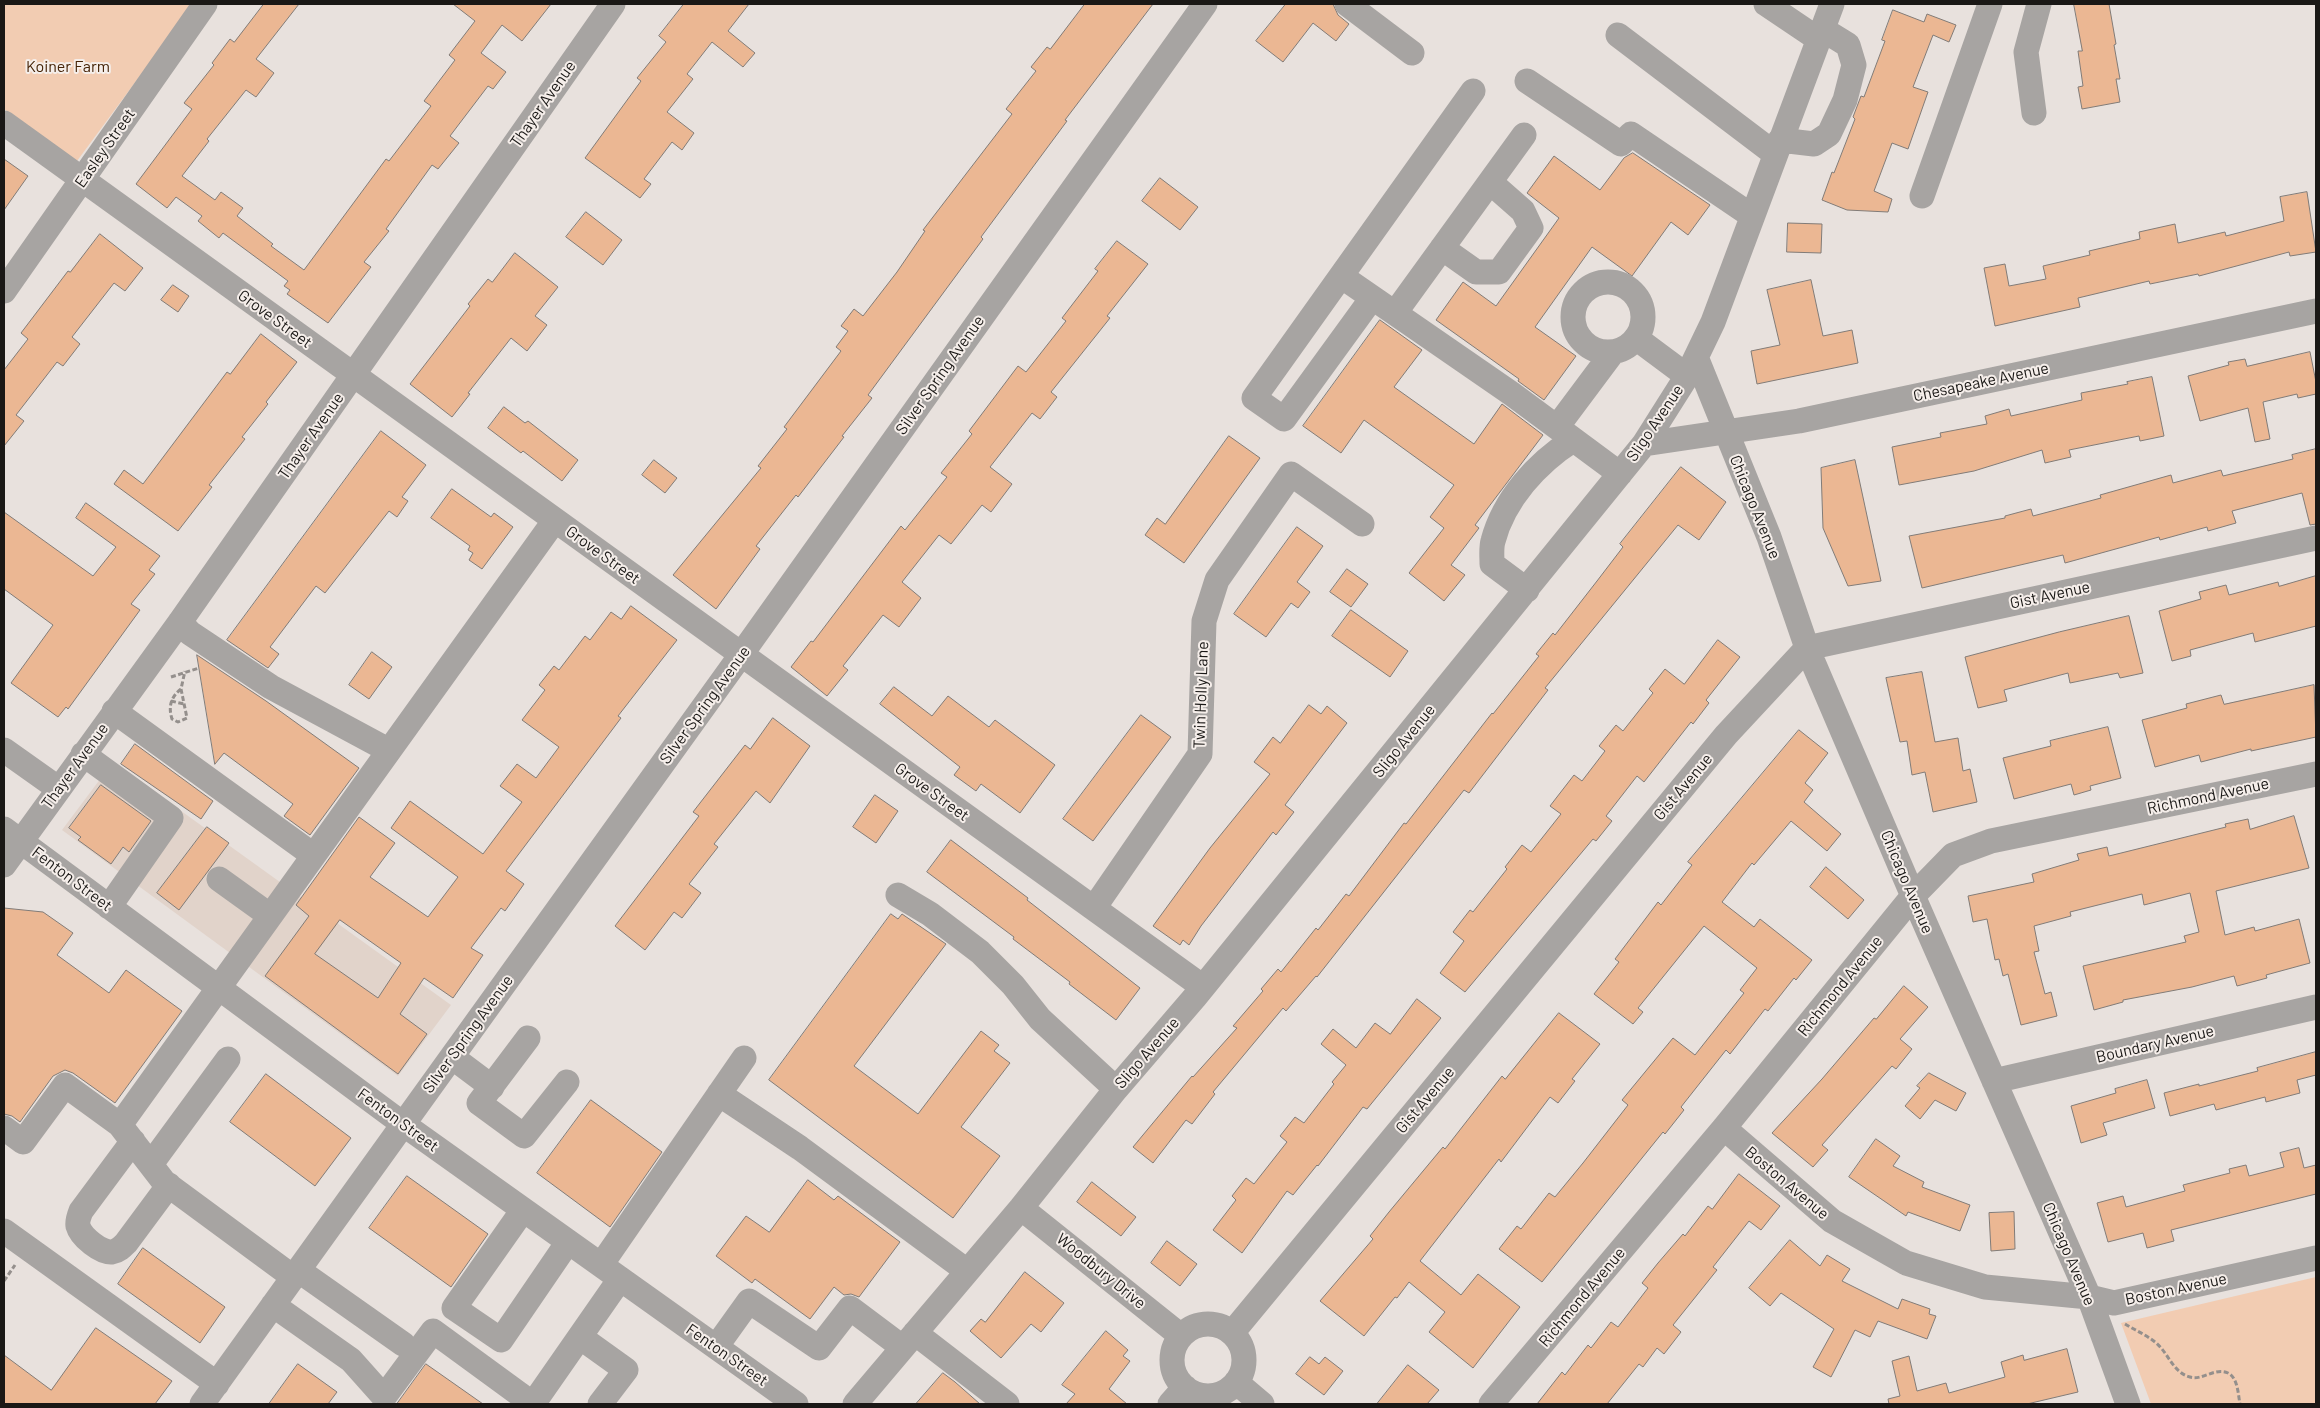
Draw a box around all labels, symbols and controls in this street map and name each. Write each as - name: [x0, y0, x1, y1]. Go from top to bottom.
- park label: Koiner Farm: [26, 57, 110, 77]
- street label: Thayer Avenue: [506, 57, 580, 151]
- street label: Easley Street: [71, 105, 139, 191]
- street label: Grove Street: [234, 286, 316, 352]
- street label: Silver Spring Avenue: [892, 312, 988, 438]
- street label: Chesapeake Avenue: [1911, 358, 2051, 406]
- street label: Sligo Avenue: [1622, 381, 1688, 465]
- street label: Thayer Avenue: [274, 389, 348, 483]
- street label: Chicago Avenue: [1725, 452, 1785, 562]
- street label: Grove Street: [562, 522, 644, 588]
- street label: Gist Avenue: [2008, 577, 2092, 613]
- street label: Twin Holly Lane: [1190, 641, 1212, 749]
- street label: Silver Spring Avenue: [656, 642, 754, 768]
- street label: Sligo Avenue: [1369, 701, 1439, 781]
- street label: Thayer Avenue: [37, 719, 113, 813]
- street label: Gist Avenue: [1649, 750, 1717, 824]
- street label: Grove Street: [891, 759, 973, 825]
- street label: Richmond Avenue: [2145, 774, 2271, 818]
- street label: Chicago Avenue: [1877, 828, 1937, 936]
- street label: Fenton Street: [28, 843, 116, 915]
- street label: Richmond Avenue: [1794, 932, 1886, 1040]
- street label: Silver Spring Avenue: [419, 971, 517, 1097]
- street label: Sligo Avenue: [1111, 1013, 1183, 1093]
- street label: Boundary Avenue: [2094, 1021, 2216, 1067]
- street label: Gist Avenue: [1391, 1063, 1459, 1137]
- street label: Fenton Street: [354, 1084, 442, 1156]
- street label: Boston Avenue: [1741, 1142, 1833, 1224]
- street label: Chicago Avenue: [2039, 1200, 2099, 1308]
- street label: Woodbury Drive: [1053, 1229, 1149, 1313]
- street label: Richmond Avenue: [1535, 1243, 1629, 1351]
- street label: Boston Avenue: [2123, 1269, 2229, 1309]
- street label: Fenton Street: [682, 1320, 772, 1390]

